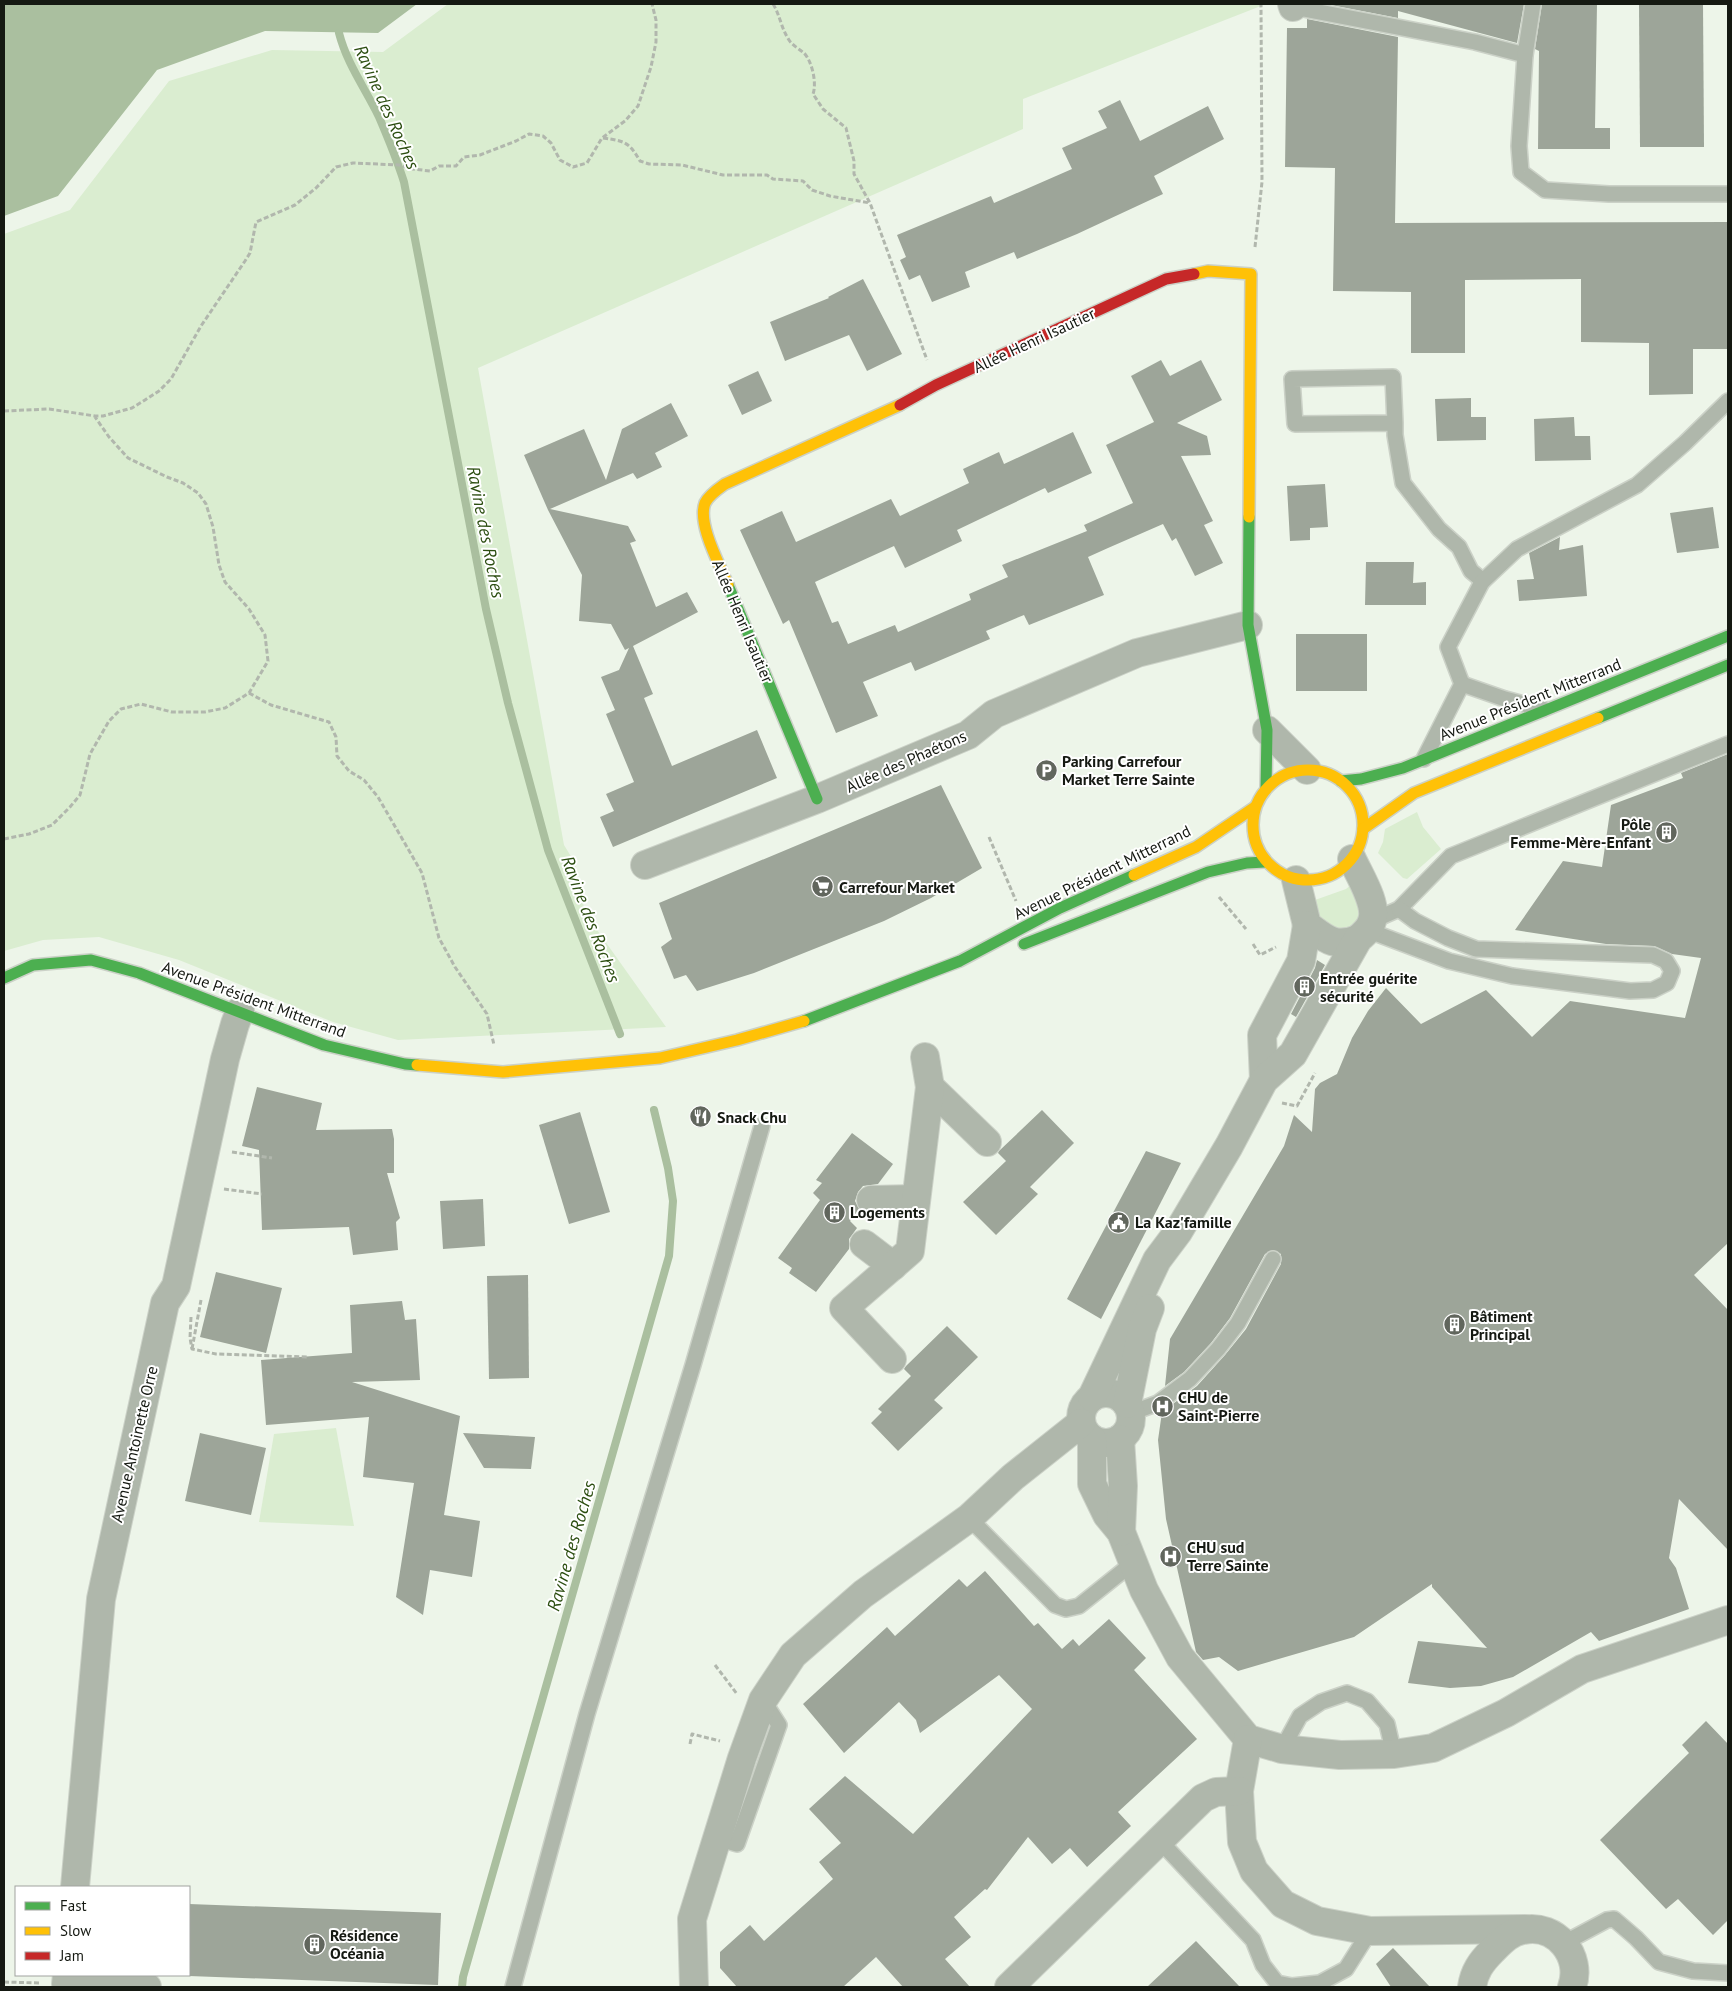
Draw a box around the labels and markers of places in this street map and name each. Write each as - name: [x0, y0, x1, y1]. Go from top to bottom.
- place label: Parking Carrefour Market Terre Sainte: [1062, 751, 1195, 789]
- parking icon: Parking Carrefour Market Terre Sainte: [1034, 758, 1058, 782]
- place label: Pôle Femme-Mère-Enfant: [1510, 814, 1651, 852]
- building icon: Pôle Femme-Mère-Enfant: [1655, 821, 1679, 845]
- supermarket icon: Carrefour Market: [811, 875, 835, 899]
- place label: Carrefour Market: [839, 877, 955, 897]
- place label: Entrée guérite sécurité: [1320, 968, 1417, 1006]
- building icon: Entrée guérite sécurité: [1292, 975, 1316, 999]
- restaurant icon: Snack Chu: [689, 1105, 713, 1129]
- place label: Snack Chu: [717, 1107, 787, 1127]
- building icon: Logements: [822, 1200, 846, 1224]
- place label: Logements: [850, 1202, 925, 1222]
- public building icon: La Kaz'famille: [1107, 1210, 1131, 1234]
- place label: La Kaz'famille: [1135, 1212, 1232, 1232]
- place label: Bâtiment Principal: [1470, 1306, 1533, 1344]
- building icon: Bâtiment Principal: [1442, 1313, 1466, 1337]
- place label: CHU de Saint-Pierre: [1178, 1387, 1259, 1425]
- hospital icon: CHU de Saint-Pierre: [1150, 1394, 1174, 1418]
- place label: CHU sud Terre Sainte: [1187, 1537, 1269, 1575]
- hospital icon: CHU sud Terre Sainte: [1159, 1544, 1183, 1568]
- place label: Résidence Océania: [330, 1925, 398, 1963]
- building icon: Résidence Océania: [302, 1932, 326, 1956]

